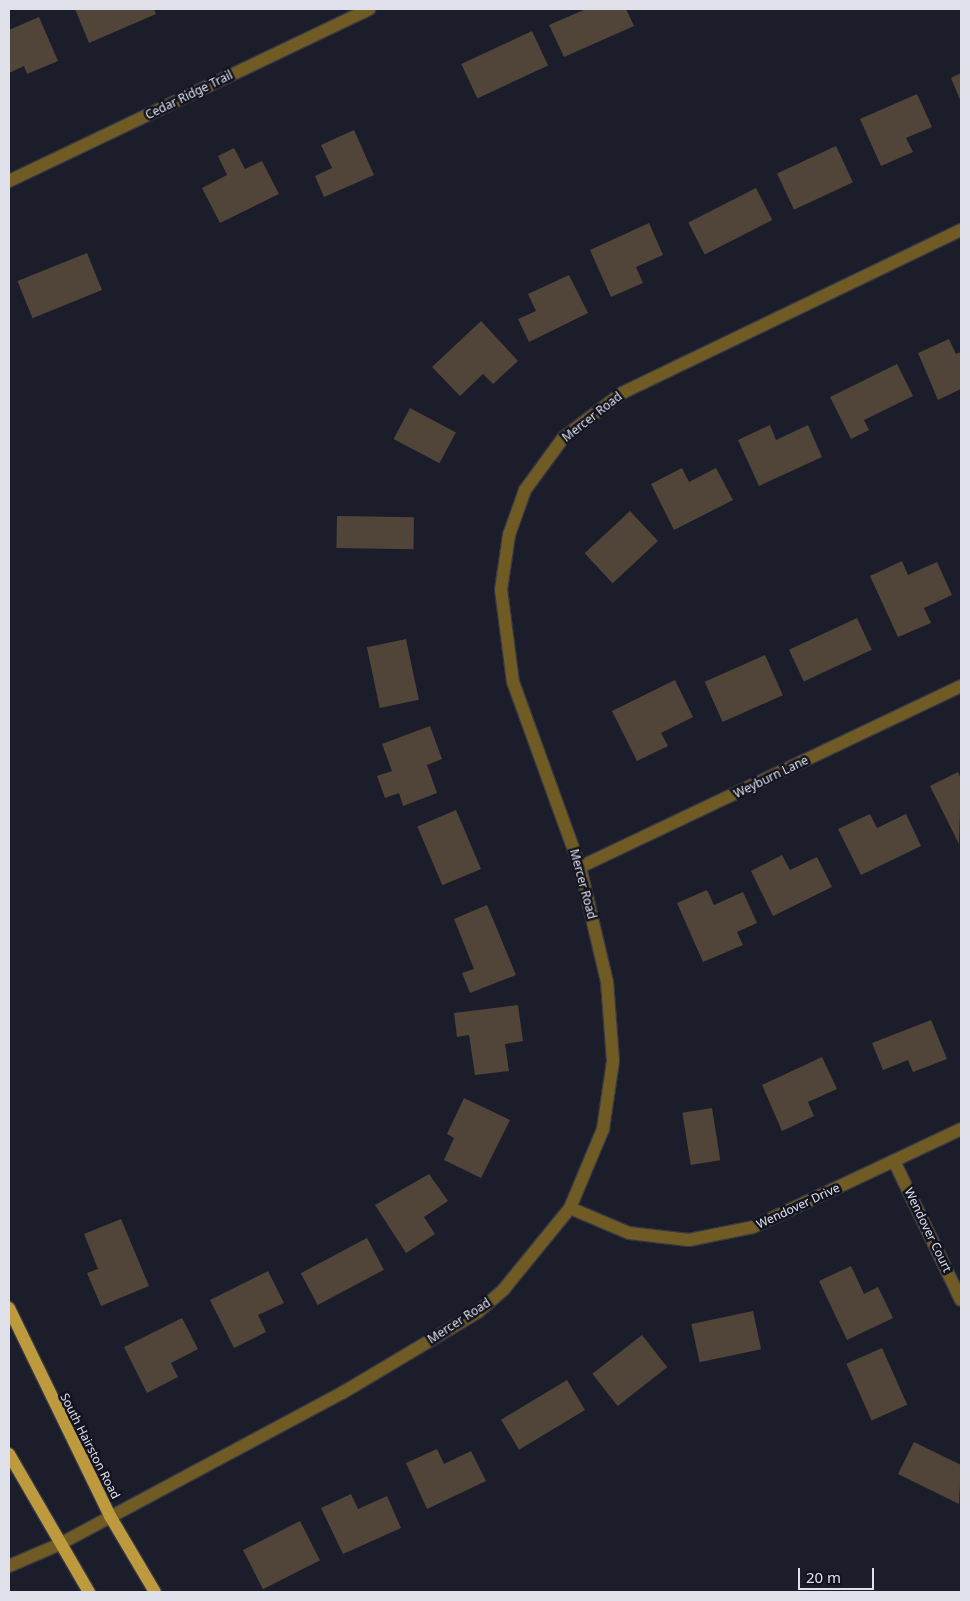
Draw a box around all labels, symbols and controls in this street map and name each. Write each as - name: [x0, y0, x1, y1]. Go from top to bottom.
- street label: Cedar Ridge Trail: [143, 68, 235, 122]
- street label: Mercer Road: [559, 389, 625, 445]
- street label: Weyburn Lane: [731, 753, 811, 801]
- street label: Mercer Road: [567, 847, 599, 921]
- street label: Wendover Drive: [754, 1180, 842, 1232]
- street label: Wendover Court: [901, 1186, 955, 1274]
- street label: Mercer Road: [425, 1295, 493, 1347]
- street label: South Hairston Road: [57, 1391, 123, 1501]
- scale bar: [800, 1558, 876, 1590]
- text: 20 m: [806, 1567, 841, 1587]

